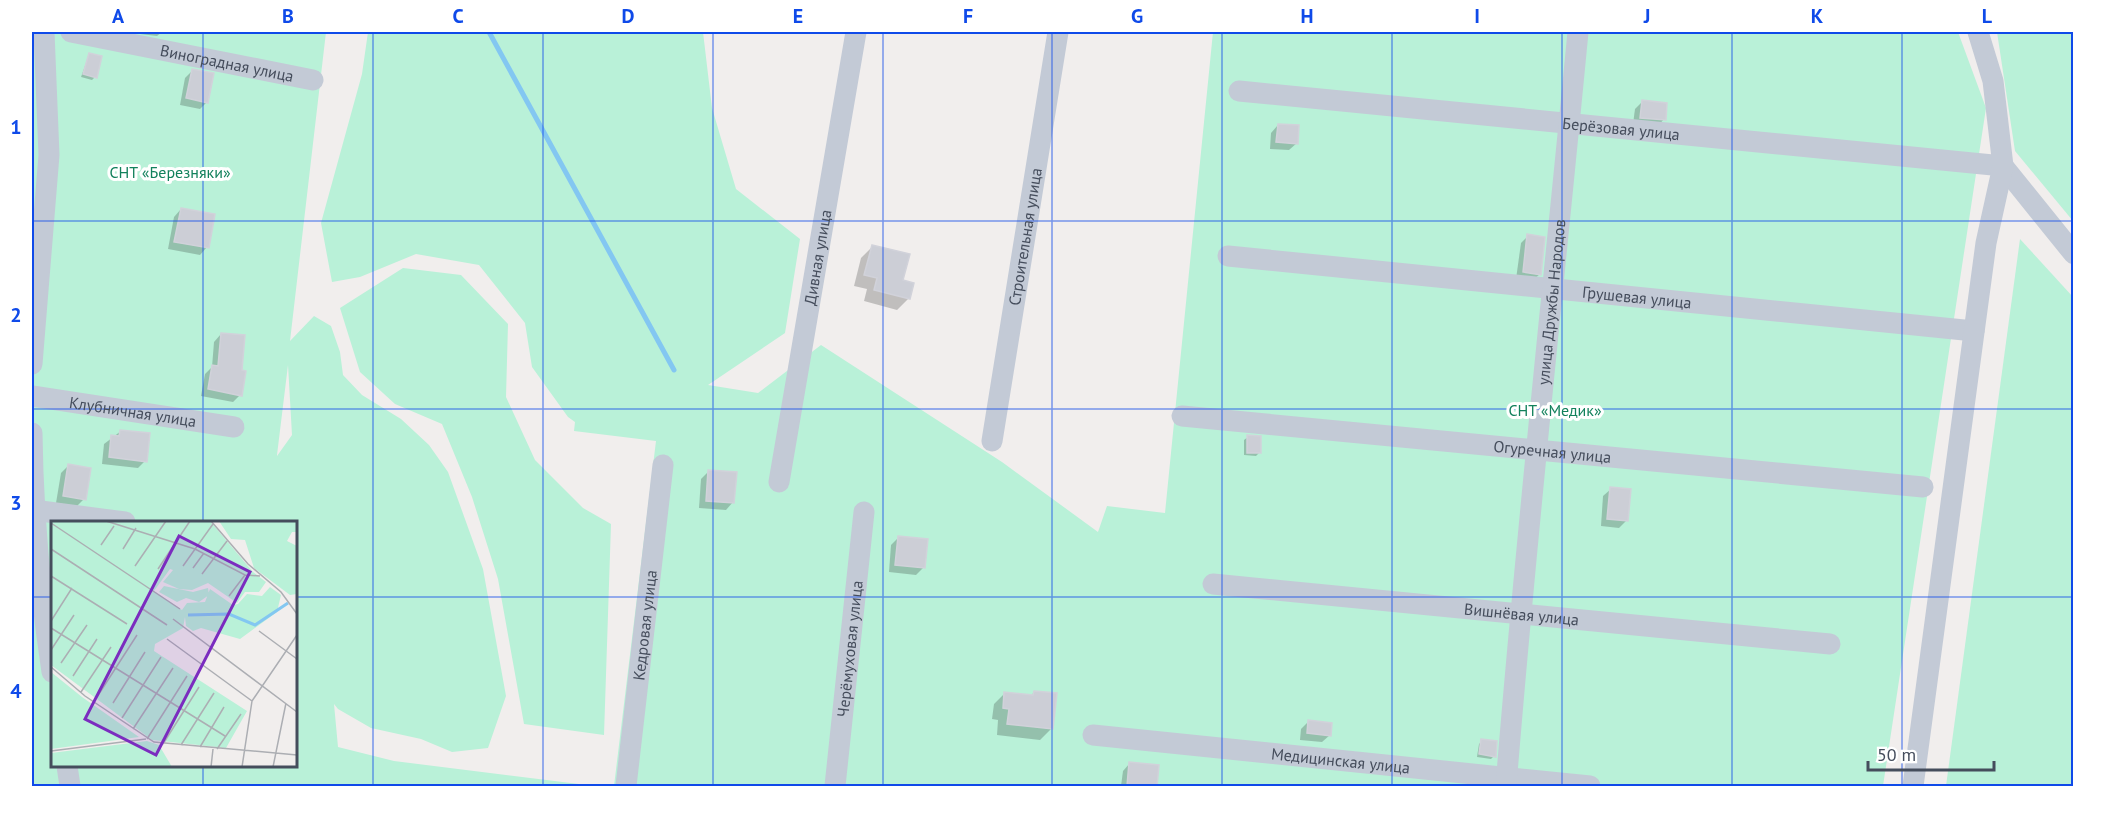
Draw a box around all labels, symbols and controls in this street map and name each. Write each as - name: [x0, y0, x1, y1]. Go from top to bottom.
- text: A: [112, 3, 125, 29]
- text: B: [282, 3, 294, 29]
- text: C: [452, 3, 464, 29]
- text: D: [622, 3, 635, 29]
- text: E: [793, 3, 803, 29]
- text: F: [963, 3, 973, 29]
- text: G: [1131, 3, 1143, 29]
- text: H: [1300, 3, 1314, 29]
- text: I: [1474, 3, 1480, 29]
- text: J: [1643, 3, 1650, 29]
- text: K: [1811, 3, 1824, 29]
- text: L: [1982, 3, 1993, 29]
- street label: Виноградная улица: [158, 40, 295, 86]
- street label: Берёзовая улица: [1561, 113, 1681, 144]
- text: 1: [10, 114, 22, 140]
- park label: СНТ «Березняки»: [109, 162, 231, 182]
- street label: Строительная улица: [1004, 166, 1046, 307]
- street label: Дивная улица: [799, 208, 835, 307]
- street label: улица Дружбы Народов: [1533, 218, 1569, 386]
- street label: Грушевая улица: [1581, 282, 1693, 313]
- text: 2: [10, 302, 22, 328]
- street label: Клубничная улица: [68, 392, 198, 431]
- park label: СНТ «Медик»: [1508, 400, 1602, 420]
- street label: Огуречная улица: [1493, 436, 1612, 467]
- text: 3: [10, 490, 22, 516]
- inset map: [51, 521, 297, 767]
- street label: Кедровая улица: [628, 569, 661, 681]
- street label: Черёмуховая улица: [832, 579, 867, 718]
- street label: Вишнёвая улица: [1463, 598, 1580, 630]
- text: 4: [10, 678, 22, 704]
- scale bar: [1868, 734, 1994, 772]
- street label: Медицинская улица: [1270, 743, 1411, 777]
- text: 50 m: [1877, 743, 1916, 766]

